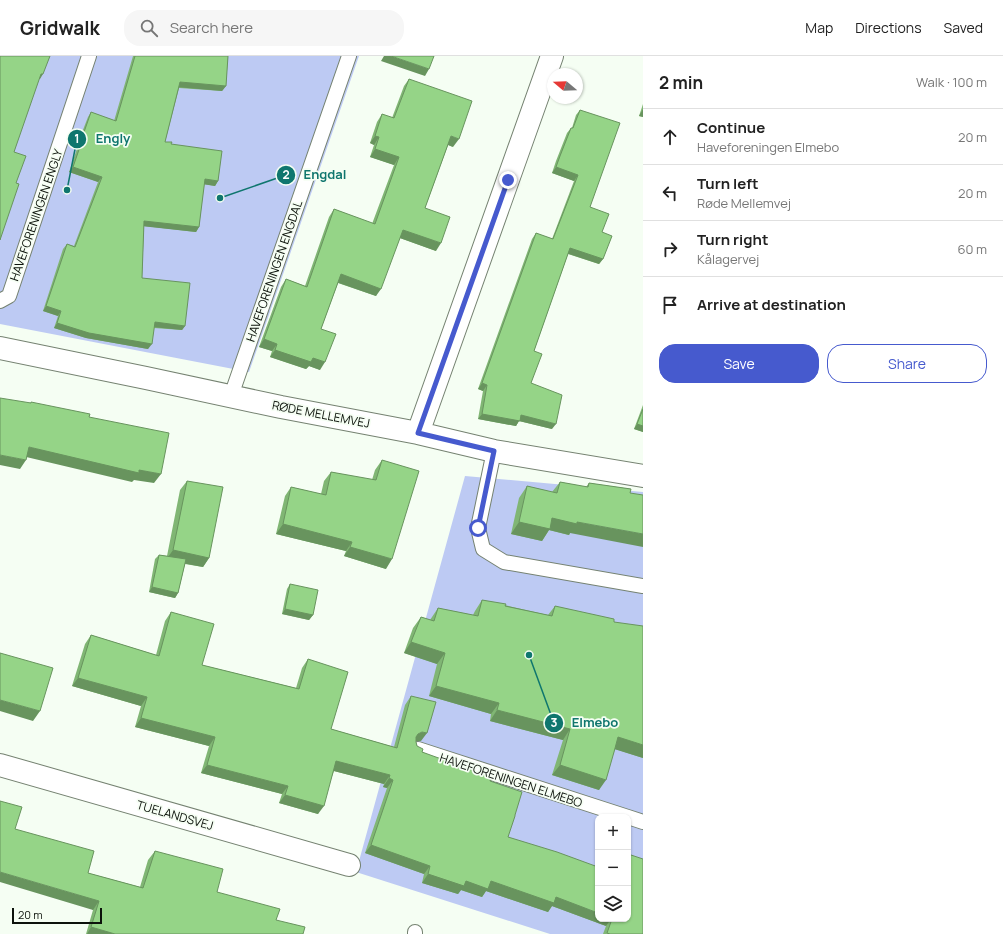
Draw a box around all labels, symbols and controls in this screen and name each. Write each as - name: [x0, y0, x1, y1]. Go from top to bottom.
- search box: [124, 10, 404, 46]
- text: Gridwalk: [20, 15, 100, 41]
- icon: search: [138, 17, 160, 39]
- text: Search here: [170, 17, 253, 38]
- text: Map: [805, 18, 833, 37]
- text: Directions: [855, 18, 922, 37]
- text: Saved: [944, 18, 983, 37]
- north arrow: [547, 68, 583, 104]
- text: 2 min: [659, 71, 703, 94]
- text: Walk · 100 m: [916, 73, 987, 91]
- text: Continue: [697, 117, 765, 138]
- callout: Engly: [67, 126, 138, 151]
- icon: ahead: [659, 126, 681, 148]
- text: 20 m: [958, 128, 987, 146]
- text: Engly: [96, 129, 131, 147]
- text: 1: [74, 130, 80, 147]
- text: Haveforeningen Elmebo: [697, 138, 839, 156]
- street label: HAVEFORENINGEN ENGLY: [5, 146, 67, 283]
- callout: Engdal: [276, 162, 355, 187]
- text: Engdal: [304, 165, 346, 183]
- text: 2: [282, 166, 290, 183]
- route end: [499, 171, 517, 189]
- text: Turn left: [697, 173, 759, 194]
- icon: left: [659, 182, 681, 204]
- text: 20 m: [958, 184, 987, 202]
- text: Røde Mellemvej: [697, 194, 791, 212]
- street label: HAVEFORENINGEN ENGDAL: [242, 198, 306, 344]
- text: Turn right: [697, 229, 768, 250]
- icon: right: [659, 238, 681, 260]
- text: 60 m: [957, 240, 987, 258]
- text: Kålagervej: [697, 250, 759, 268]
- icon: arrive: [659, 294, 681, 316]
- text: Arrive at destination: [697, 294, 846, 315]
- button: Save: [659, 344, 819, 383]
- button: Share: [827, 344, 987, 383]
- street label: RØDE MELLEMVEJ: [271, 396, 371, 432]
- route start: [469, 519, 487, 537]
- callout: Elmebo: [544, 710, 626, 735]
- text: Elmebo: [572, 713, 618, 731]
- text: 3: [551, 714, 558, 731]
- street label: HAVEFORENINGEN ELMEBO: [437, 749, 585, 811]
- street label: TUELANDSVEJ: [135, 796, 215, 834]
- map controls: [595, 814, 631, 922]
- button: +: [595, 814, 631, 850]
- button: −: [595, 850, 631, 886]
- button: layers: [595, 886, 631, 922]
- scale bar: [12, 906, 102, 925]
- text: 20 m: [18, 907, 43, 922]

